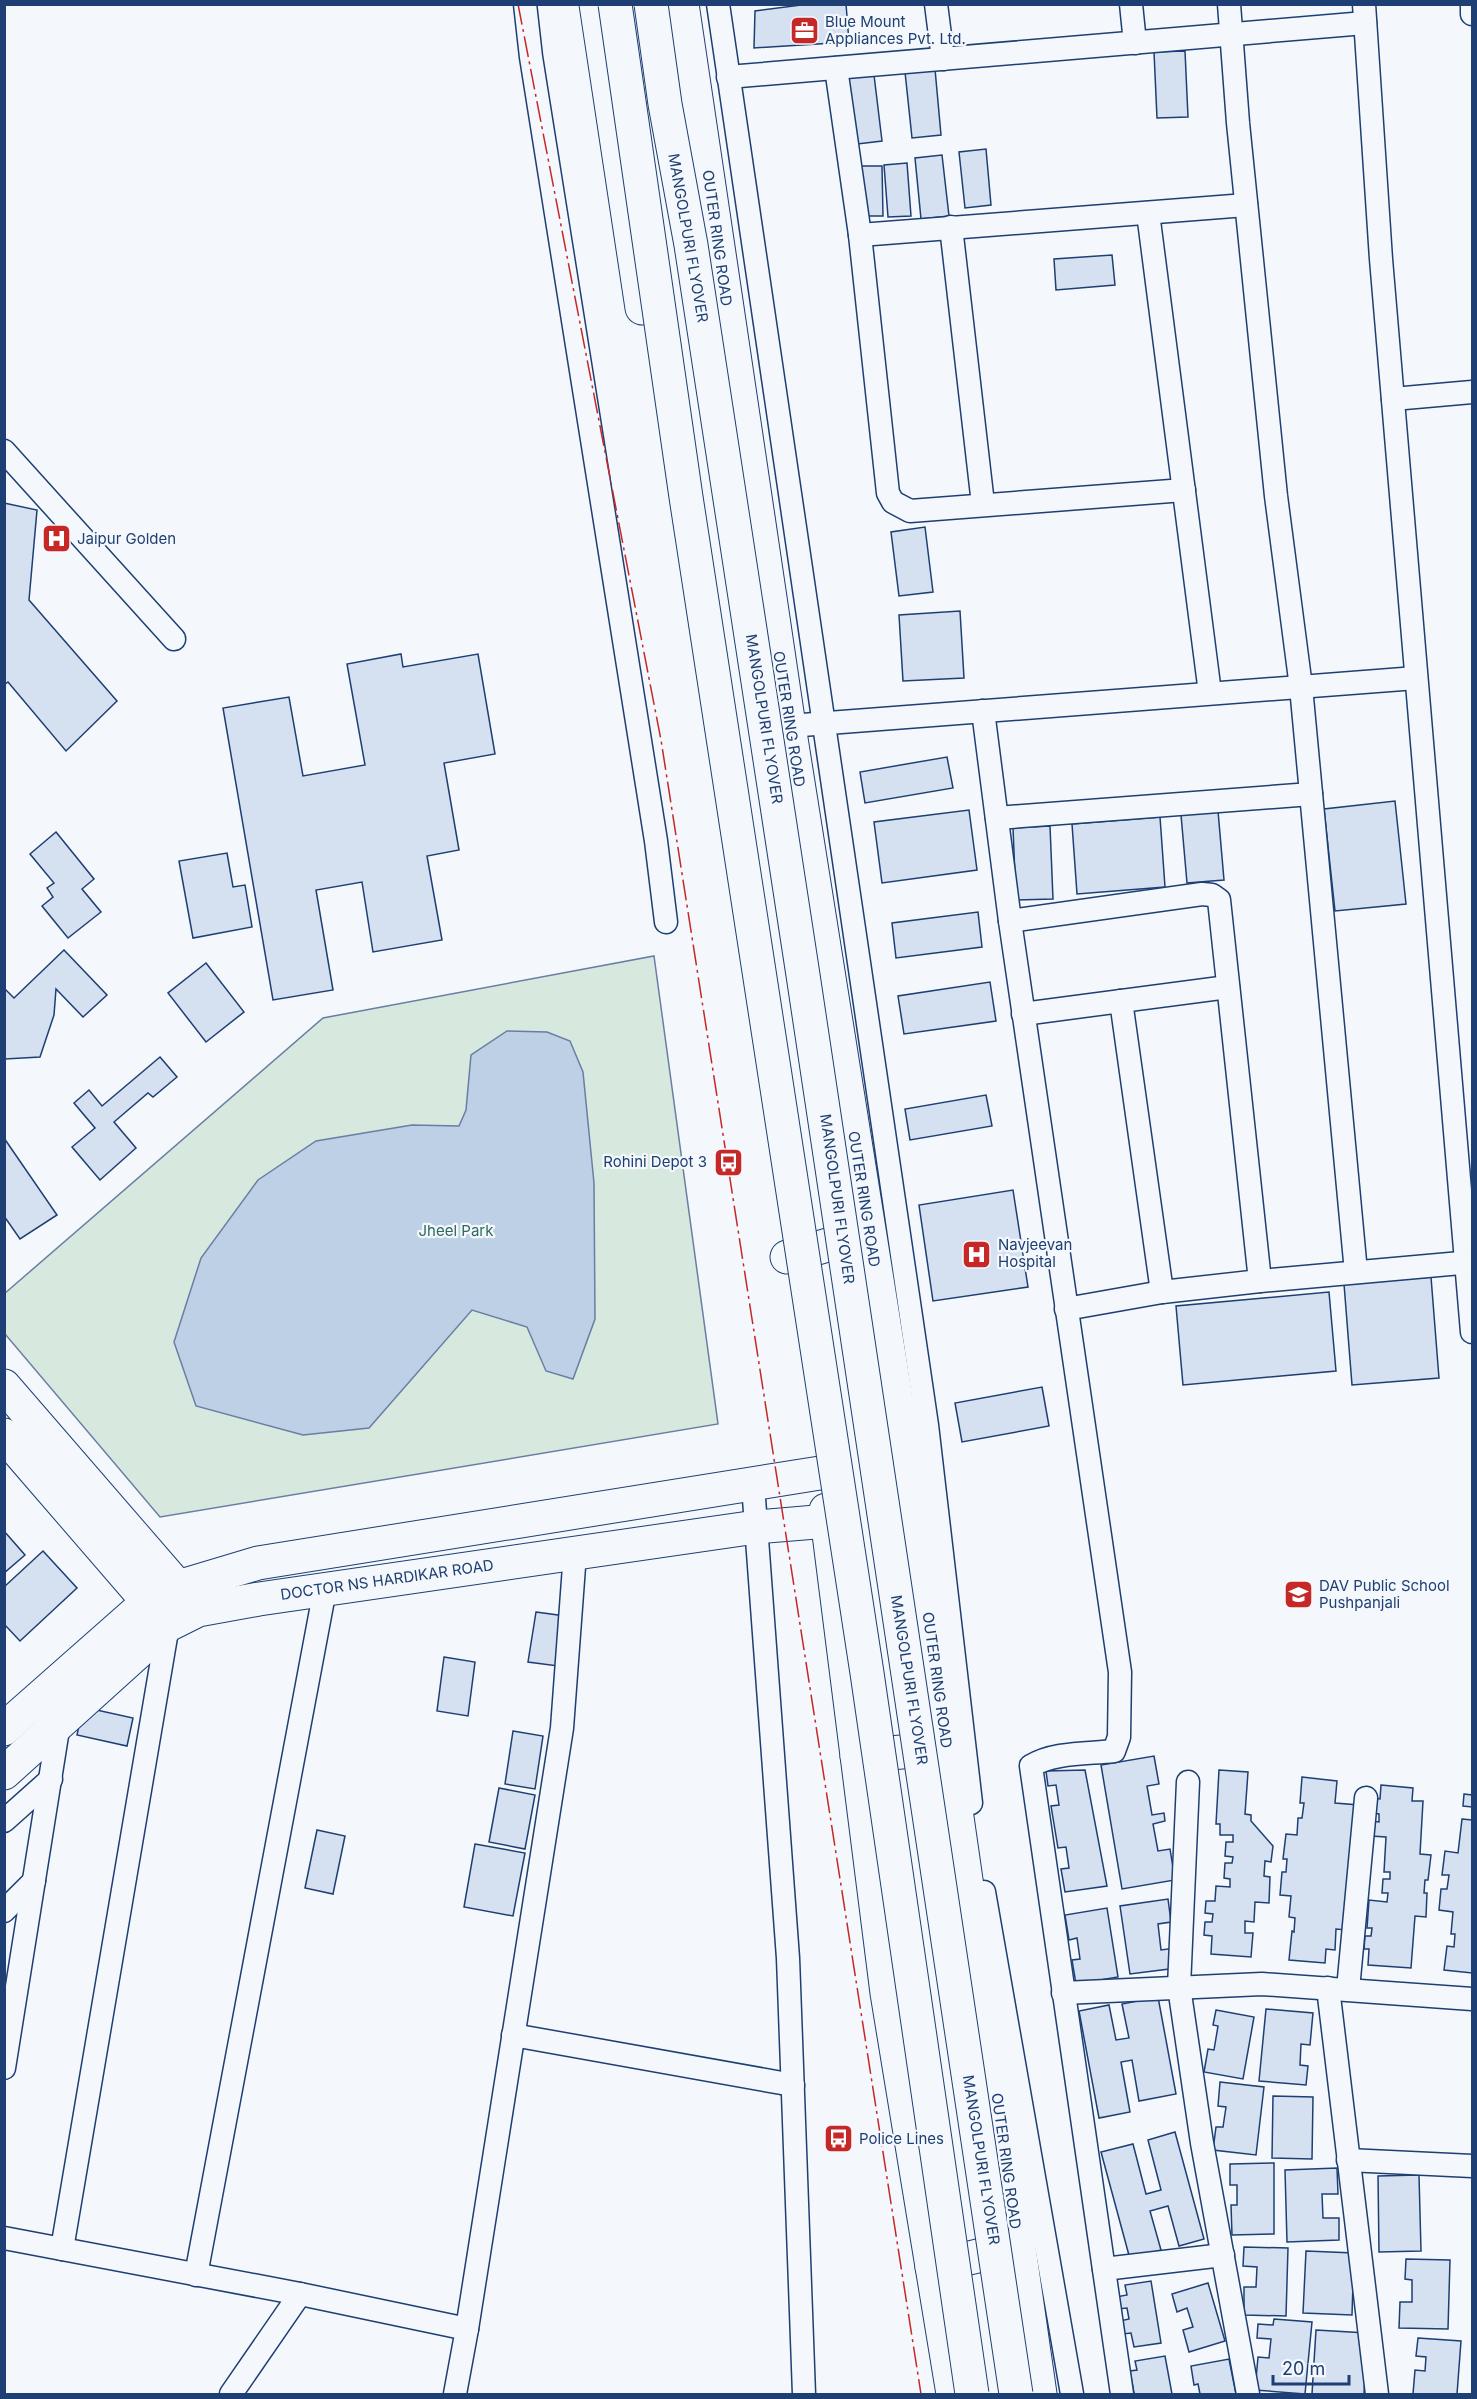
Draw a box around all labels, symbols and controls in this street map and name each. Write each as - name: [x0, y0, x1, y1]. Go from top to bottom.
- place label: Blue Mount Appliances Pvt. Ltd.: [825, 12, 966, 48]
- office icon: Blue Mount Appliances Pvt. Ltd.: [788, 15, 820, 47]
- street label: MANGOLPURI FLYOVER: [664, 152, 713, 324]
- street label: OUTER RING ROAD: [699, 169, 736, 307]
- hospital icon: Jaipur Golden: [40, 523, 72, 555]
- place label: Jaipur Golden: [77, 529, 176, 548]
- street label: MANGOLPURI FLYOVER: [742, 633, 787, 805]
- street label: OUTER RING ROAD: [769, 650, 810, 788]
- street label: MANGOLPURI FLYOVER: [816, 1113, 859, 1285]
- street label: OUTER RING ROAD: [844, 1130, 885, 1268]
- bus stop icon: Rohini Depot 3: [712, 1146, 744, 1178]
- place label: Rohini Depot 3: [603, 1152, 707, 1171]
- park label: Jheel Park: [419, 1221, 494, 1240]
- place label: Navjeevan Hospital: [998, 1235, 1072, 1271]
- hospital icon: Navjeevan Hospital: [961, 1238, 993, 1270]
- street label: DOCTOR NS HARDIKAR ROAD: [279, 1555, 495, 1604]
- place label: DAV Public School Pushpanjali: [1319, 1576, 1450, 1612]
- school or university icon: DAV Public School Pushpanjali: [1282, 1579, 1314, 1611]
- street label: MANGOLPURI FLYOVER: [887, 1594, 932, 1766]
- street label: OUTER RING ROAD: [919, 1611, 956, 1749]
- street label: MANGOLPURI FLYOVER: [959, 2074, 1004, 2246]
- street label: OUTER RING ROAD: [988, 2092, 1025, 2230]
- bus stop icon: Police Lines: [822, 2123, 854, 2155]
- place label: Police Lines: [859, 2129, 944, 2148]
- scale bar: [1273, 2348, 1350, 2386]
- text: 20 m: [1282, 2358, 1325, 2379]

